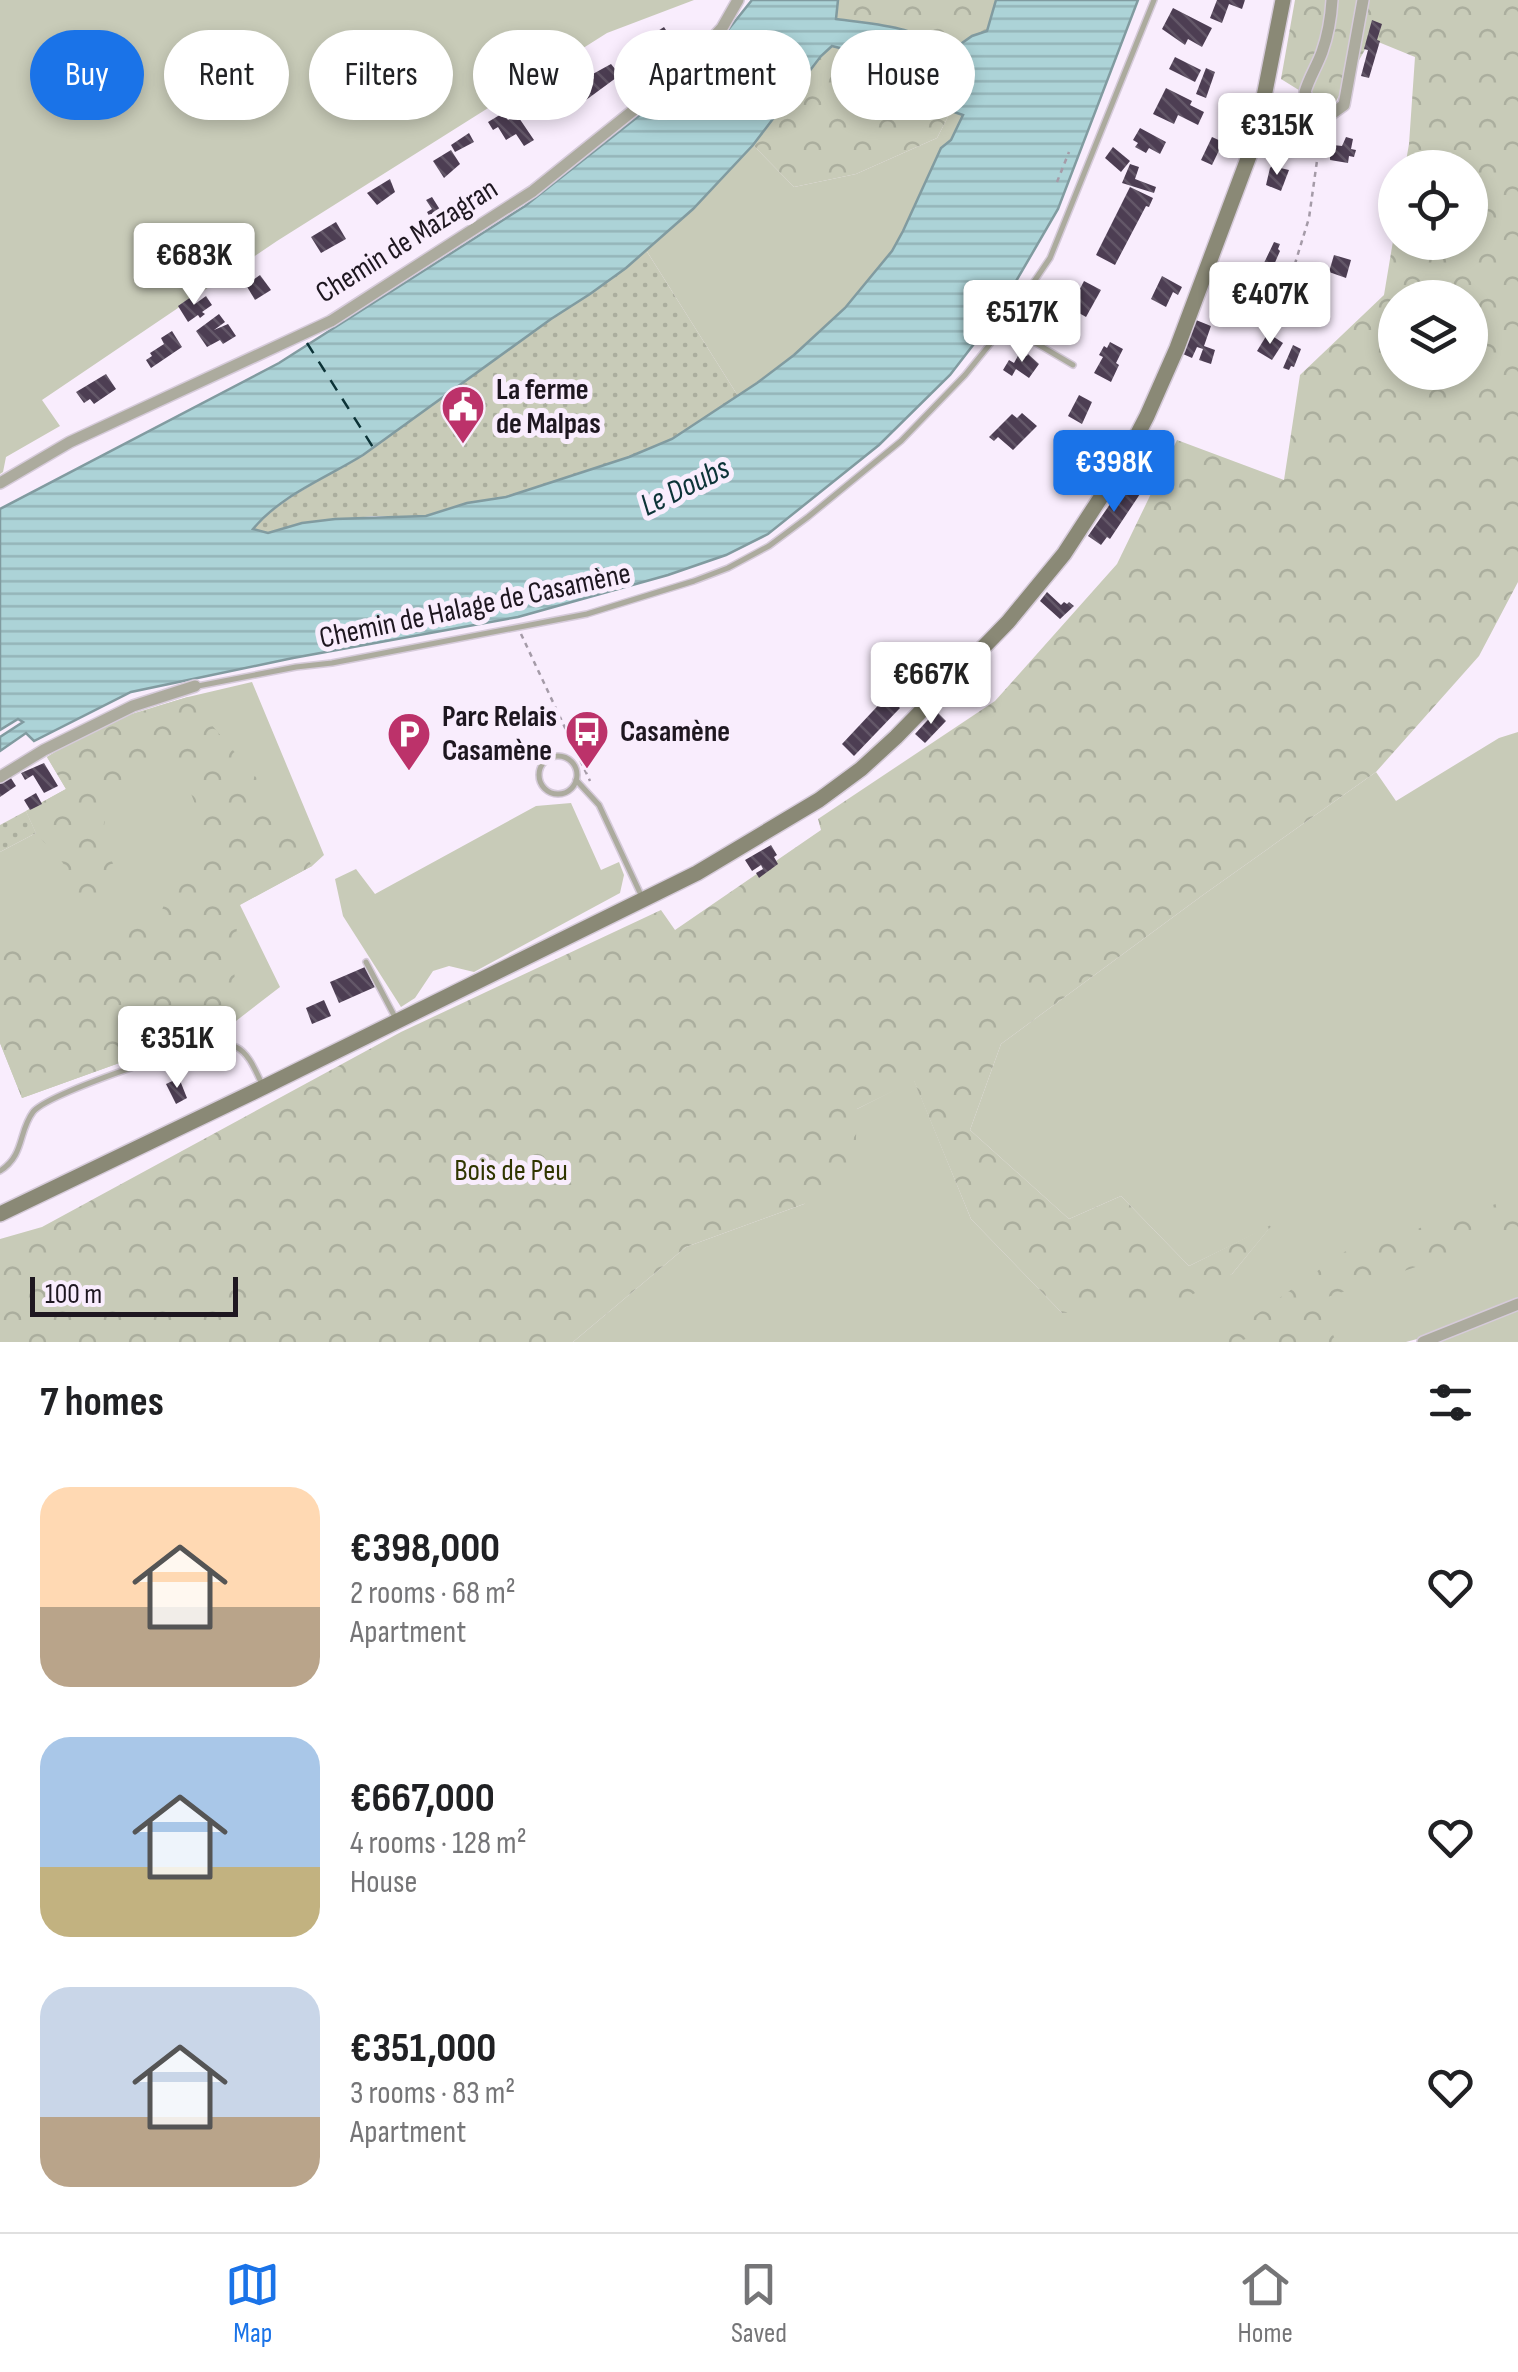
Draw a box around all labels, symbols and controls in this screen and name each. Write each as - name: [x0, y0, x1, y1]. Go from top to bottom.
- chip: Buy: [30, 30, 144, 120]
- chip: Rent: [164, 30, 289, 120]
- chip: Filters: [309, 30, 453, 120]
- chip: New: [473, 30, 594, 120]
- chip: Apartment: [614, 30, 811, 120]
- chip: House: [831, 30, 975, 120]
- pin: €315K: [1207, 93, 1347, 178]
- text: €315K: [1240, 106, 1314, 145]
- map controls: [1378, 150, 1488, 390]
- button: locate: [1378, 150, 1488, 260]
- street label: Chemin de Mazagran: [310, 171, 504, 311]
- pin: €683K: [124, 223, 264, 308]
- text: €683K: [156, 236, 232, 275]
- pin: €407K: [1200, 262, 1340, 347]
- text: €407K: [1231, 275, 1309, 314]
- pin: €517K: [952, 280, 1092, 365]
- button: layers: [1378, 280, 1488, 390]
- text: €517K: [985, 293, 1059, 332]
- place label: La ferme de Malpas: [496, 372, 601, 442]
- public building icon: La ferme de Malpas: [440, 384, 486, 445]
- pin: €398K: [1044, 430, 1184, 515]
- text: €398K: [1075, 443, 1153, 482]
- water label: Le Doubs: [634, 448, 737, 525]
- street label: Chemin de Halage de Casamène: [316, 555, 634, 657]
- pin: €667K: [861, 642, 1001, 727]
- text: €667K: [893, 655, 969, 694]
- place label: Parc Relais Casamène: [442, 699, 557, 769]
- bus stop icon: Casamène: [564, 709, 610, 770]
- parking icon: Parc Relais Casamène: [386, 711, 432, 772]
- place label: Casamène: [620, 714, 730, 750]
- pin: €351K: [107, 1006, 247, 1091]
- text: €351K: [140, 1019, 214, 1058]
- park label: Bois de Peu: [454, 1153, 568, 1189]
- scale bar: [30, 1272, 238, 1316]
- text: 100 m: [45, 1278, 102, 1311]
- icon: filters: [1423, 1375, 1478, 1430]
- text: 7 homes: [40, 1377, 164, 1428]
- text: €398,000: [350, 1523, 500, 1574]
- icon: home: [120, 1527, 240, 1647]
- icon: heart: [1423, 1560, 1478, 1615]
- text: 2 rooms · 68 m²: [350, 1574, 516, 1613]
- text: Apartment: [350, 1613, 466, 1652]
- text: €667,000: [350, 1773, 495, 1824]
- icon: home: [120, 1777, 240, 1897]
- icon: heart: [1423, 1810, 1478, 1865]
- text: 4 rooms · 128 m²: [350, 1824, 527, 1863]
- text: House: [350, 1863, 417, 1902]
- text: €351,000: [350, 2023, 496, 2074]
- icon: home: [120, 2027, 240, 2147]
- icon: heart: [1423, 2060, 1478, 2115]
- text: 3 rooms · 83 m²: [350, 2074, 515, 2113]
- text: Apartment: [350, 2113, 466, 2152]
- tab: Map: [225, 2257, 280, 2350]
- tab: Saved: [731, 2257, 787, 2350]
- tab: Home: [1238, 2257, 1293, 2350]

